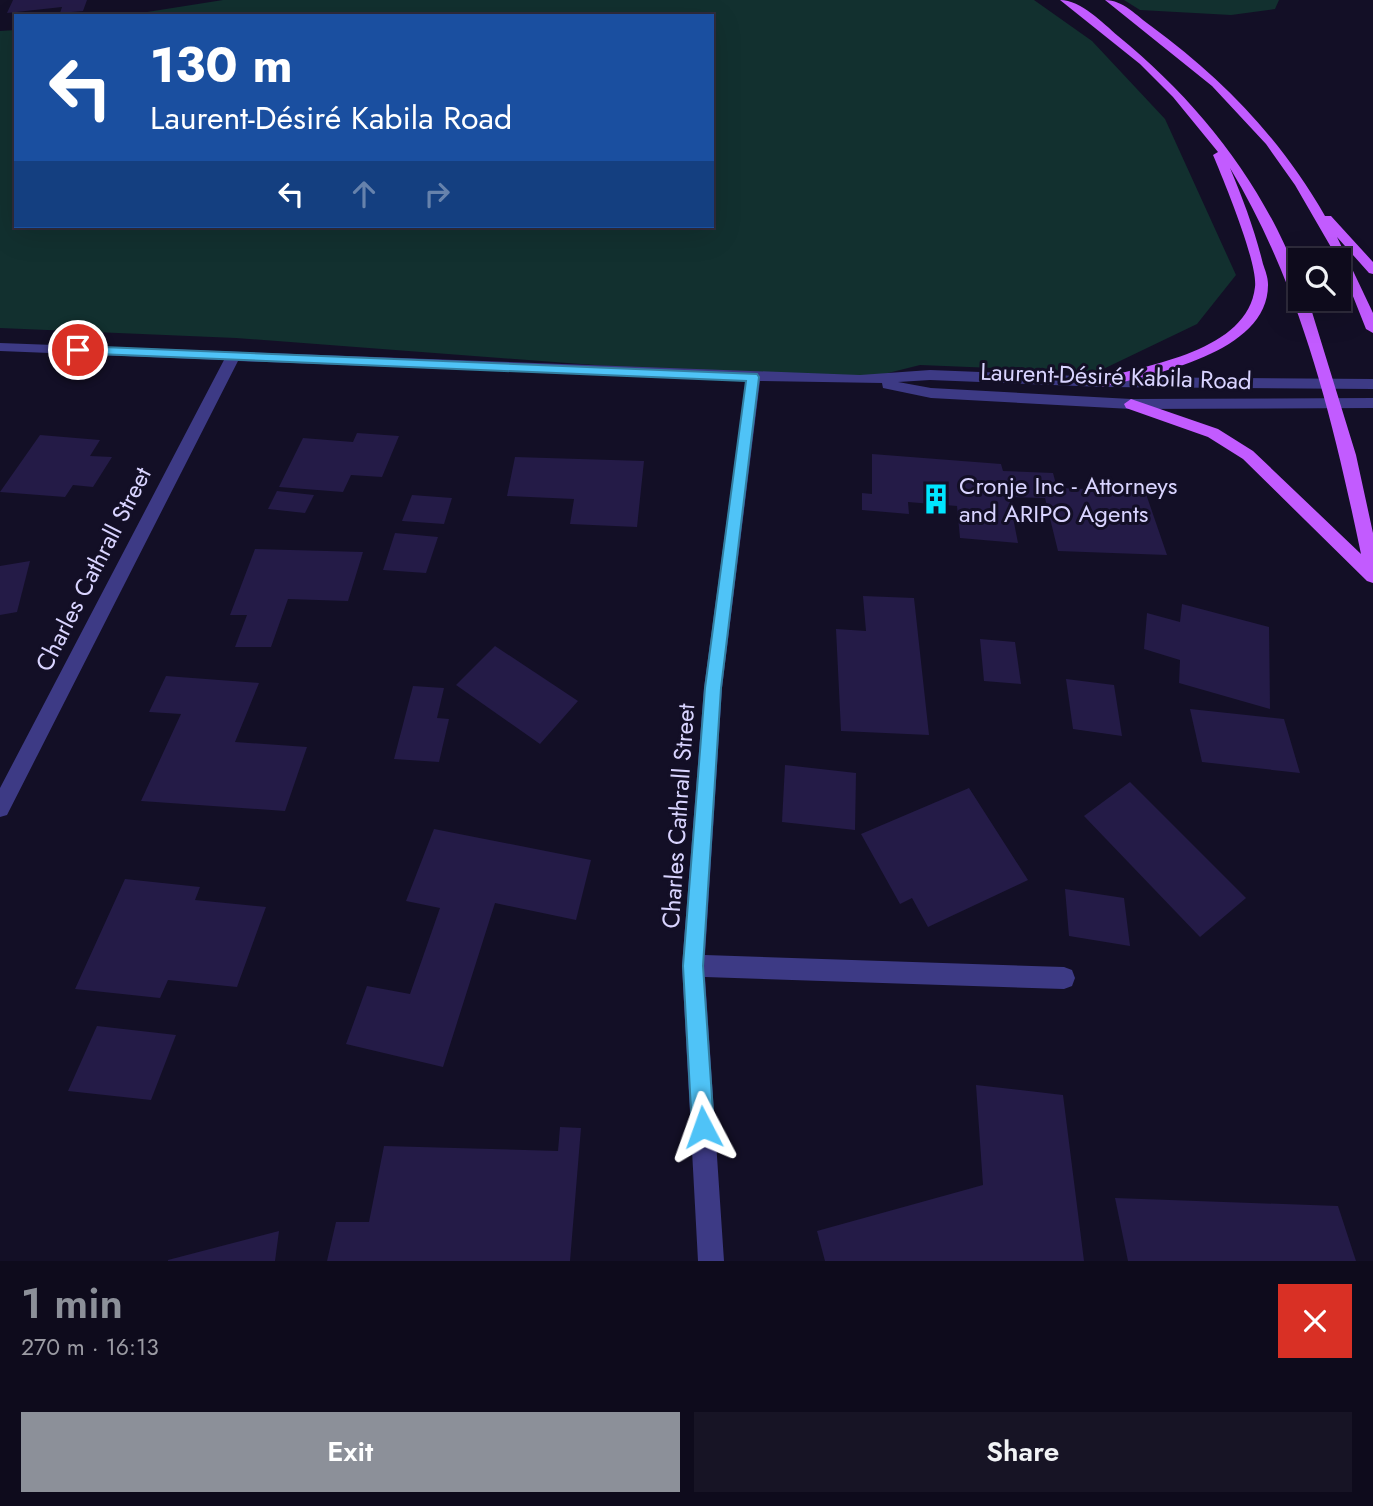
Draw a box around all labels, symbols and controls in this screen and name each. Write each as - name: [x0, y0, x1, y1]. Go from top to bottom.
- text: 130 m: [150, 30, 293, 100]
- icon: left: [35, 42, 126, 133]
- text: Laurent-Désiré Kabila Road: [150, 95, 512, 141]
- icon: left: [272, 175, 310, 213]
- icon: ahead: [345, 175, 383, 213]
- icon: right: [418, 175, 456, 213]
- map controls: [1288, 248, 1351, 311]
- button: search: [1288, 248, 1351, 311]
- pin: [48, 320, 108, 380]
- icon: arrive: [59, 331, 97, 369]
- street label: Laurent-Désiré Kabila Road: [980, 354, 1252, 398]
- street label: Charles Cathrall Street: [26, 461, 160, 677]
- place label: Cronje Inc - Attorneys and ARIPO Agents: [959, 468, 1178, 531]
- building icon: Cronje Inc - Attorneys and ARIPO Agents: [919, 482, 953, 516]
- street label: Charles Cathrall Street: [653, 702, 703, 930]
- position arrow: [666, 1090, 740, 1164]
- text: 1 min: [21, 1273, 123, 1334]
- button: close: [1278, 1284, 1352, 1358]
- text: 270 m · 16:13: [21, 1330, 159, 1364]
- button: Exit: [21, 1412, 680, 1492]
- button: Share: [694, 1412, 1352, 1492]

